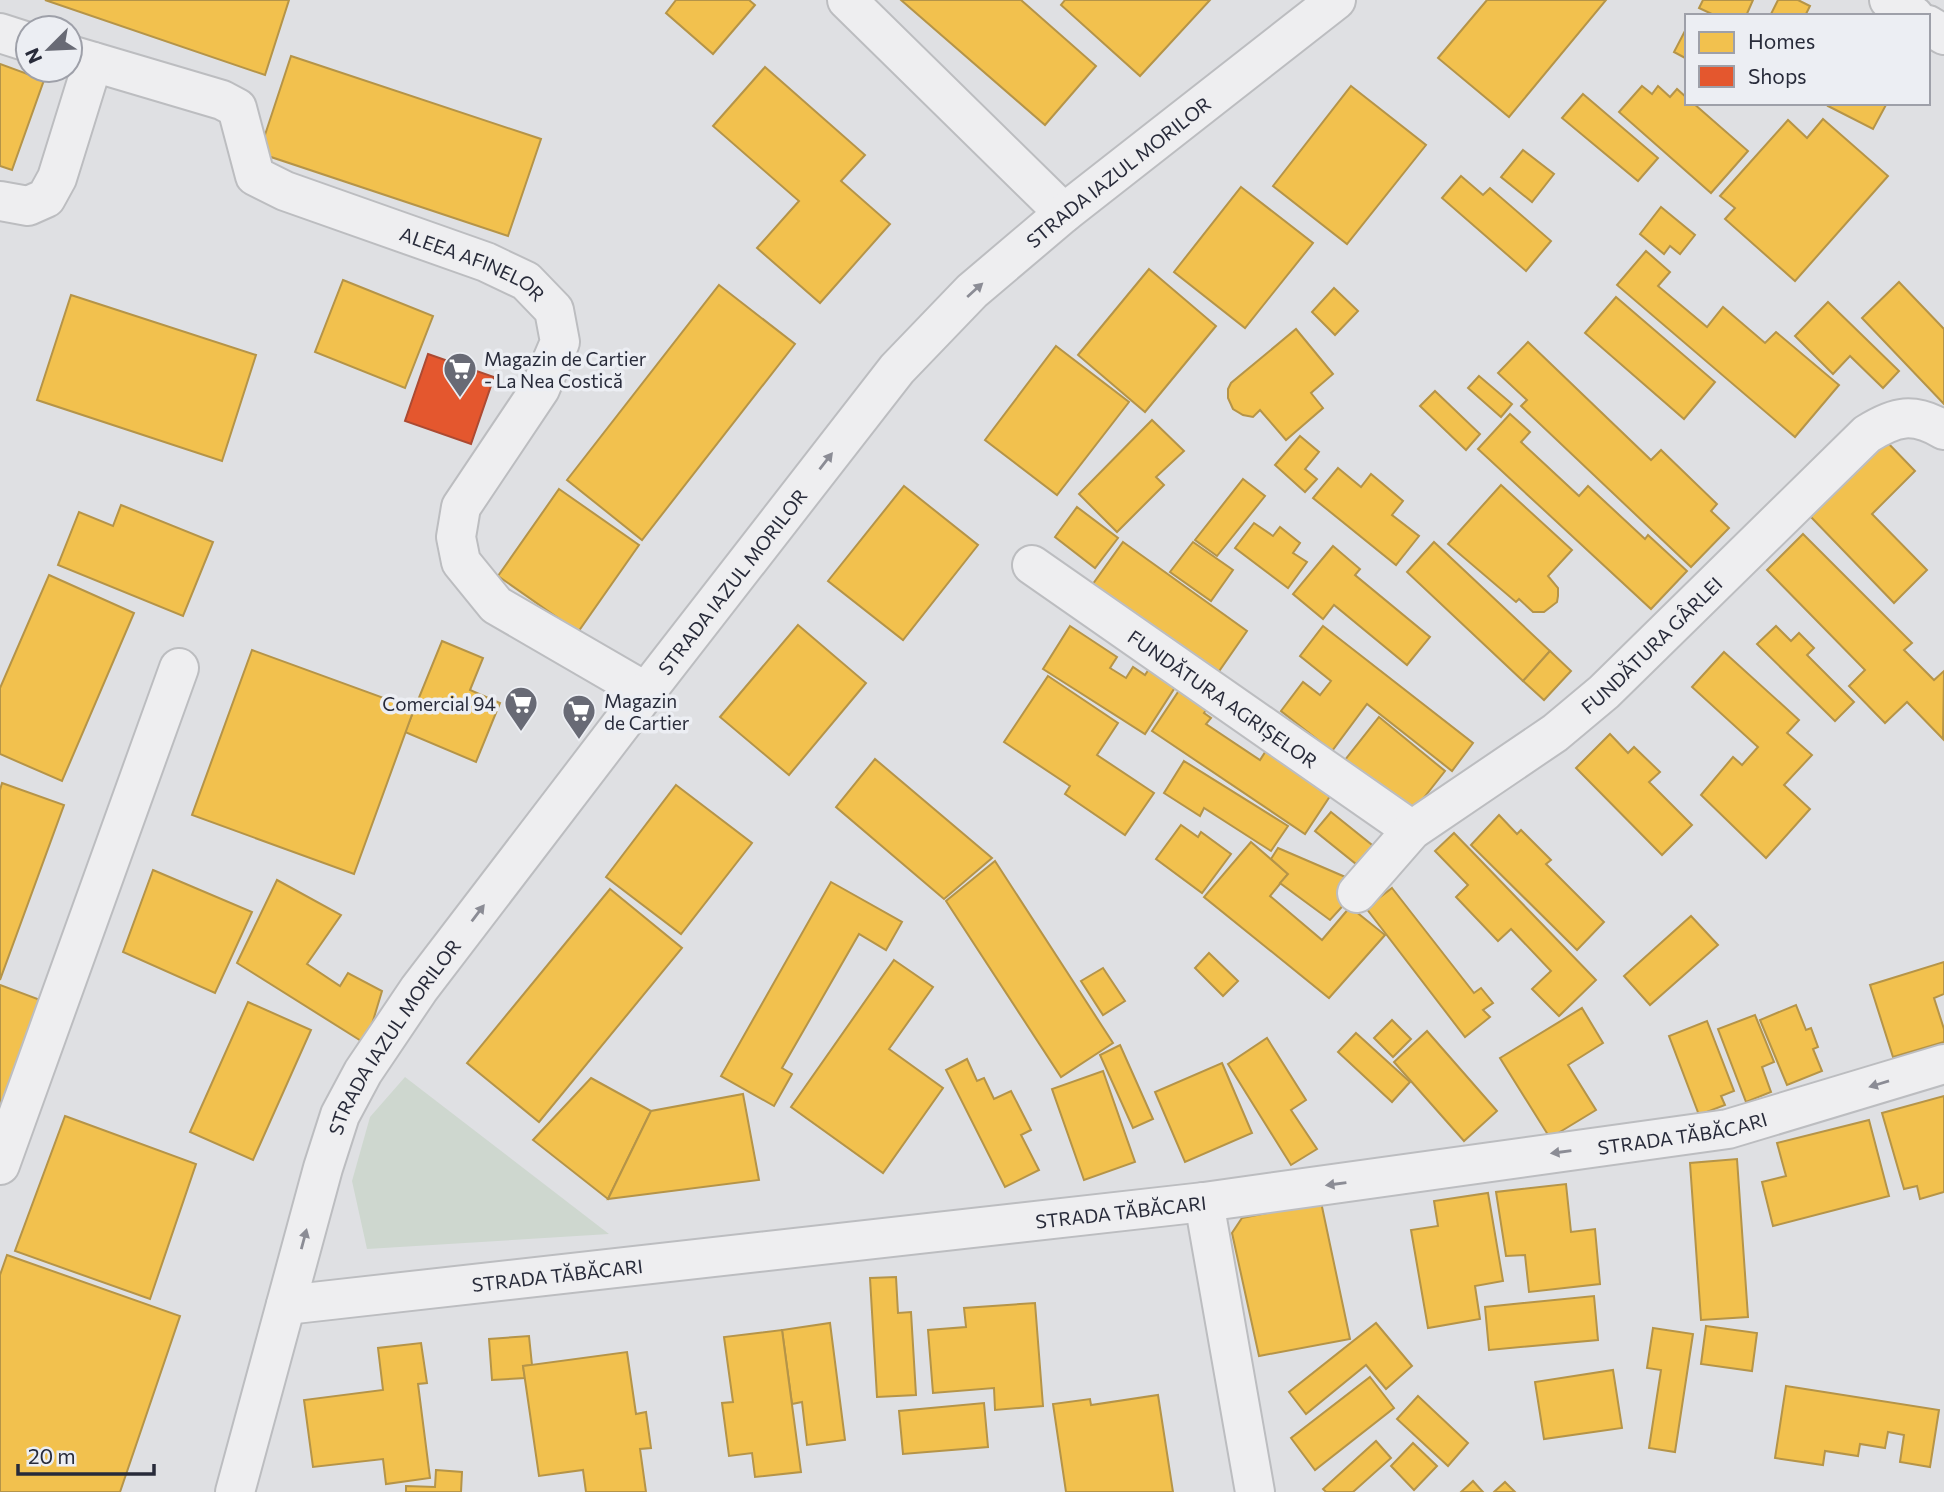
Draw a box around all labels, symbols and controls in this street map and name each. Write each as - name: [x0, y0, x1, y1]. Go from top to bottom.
- north arrow: [14, 14, 84, 84]
- legend: [1685, 14, 1930, 105]
- text: Homes: [1748, 28, 1815, 53]
- text: N: [20, 45, 46, 67]
- text: Shops: [1748, 63, 1807, 88]
- street label: STRADA IAZUL MORILOR: [1021, 91, 1215, 252]
- street label: ALEEA AFINELOR: [397, 221, 550, 306]
- one-way arrow: [966, 282, 983, 298]
- place label: Magazin de Cartier - La Nea Costică: [484, 347, 647, 392]
- supermarket icon: Magazin de Cartier - La Nea Costică: [441, 350, 479, 399]
- one-way arrow: [818, 452, 833, 470]
- street label: STRADA IAZUL MORILOR: [653, 484, 811, 679]
- street label: FUNDĂTURA GÂRLEI: [1576, 572, 1726, 718]
- street label: FUNDĂTURA AGRIȘELOR: [1124, 624, 1322, 772]
- supermarket icon: Comercial 94: [502, 684, 540, 733]
- place label: Magazin de Cartier: [604, 689, 690, 734]
- place label: Comercial 94: [382, 692, 496, 715]
- supermarket icon: Magazin de Cartier: [560, 692, 598, 741]
- one-way arrow: [470, 904, 484, 922]
- street label: STRADA IAZUL MORILOR: [323, 934, 465, 1137]
- one-way arrow: [1868, 1079, 1889, 1089]
- street label: STRADA TĂBĂCARI: [1596, 1106, 1770, 1159]
- one-way arrow: [1550, 1147, 1572, 1158]
- one-way arrow: [1325, 1178, 1347, 1189]
- street label: STRADA TĂBĂCARI: [1034, 1190, 1207, 1232]
- one-way arrow: [299, 1228, 310, 1250]
- street label: STRADA TĂBĂCARI: [471, 1254, 644, 1296]
- scale bar: [18, 1432, 154, 1476]
- text: 20 m: [28, 1443, 76, 1468]

